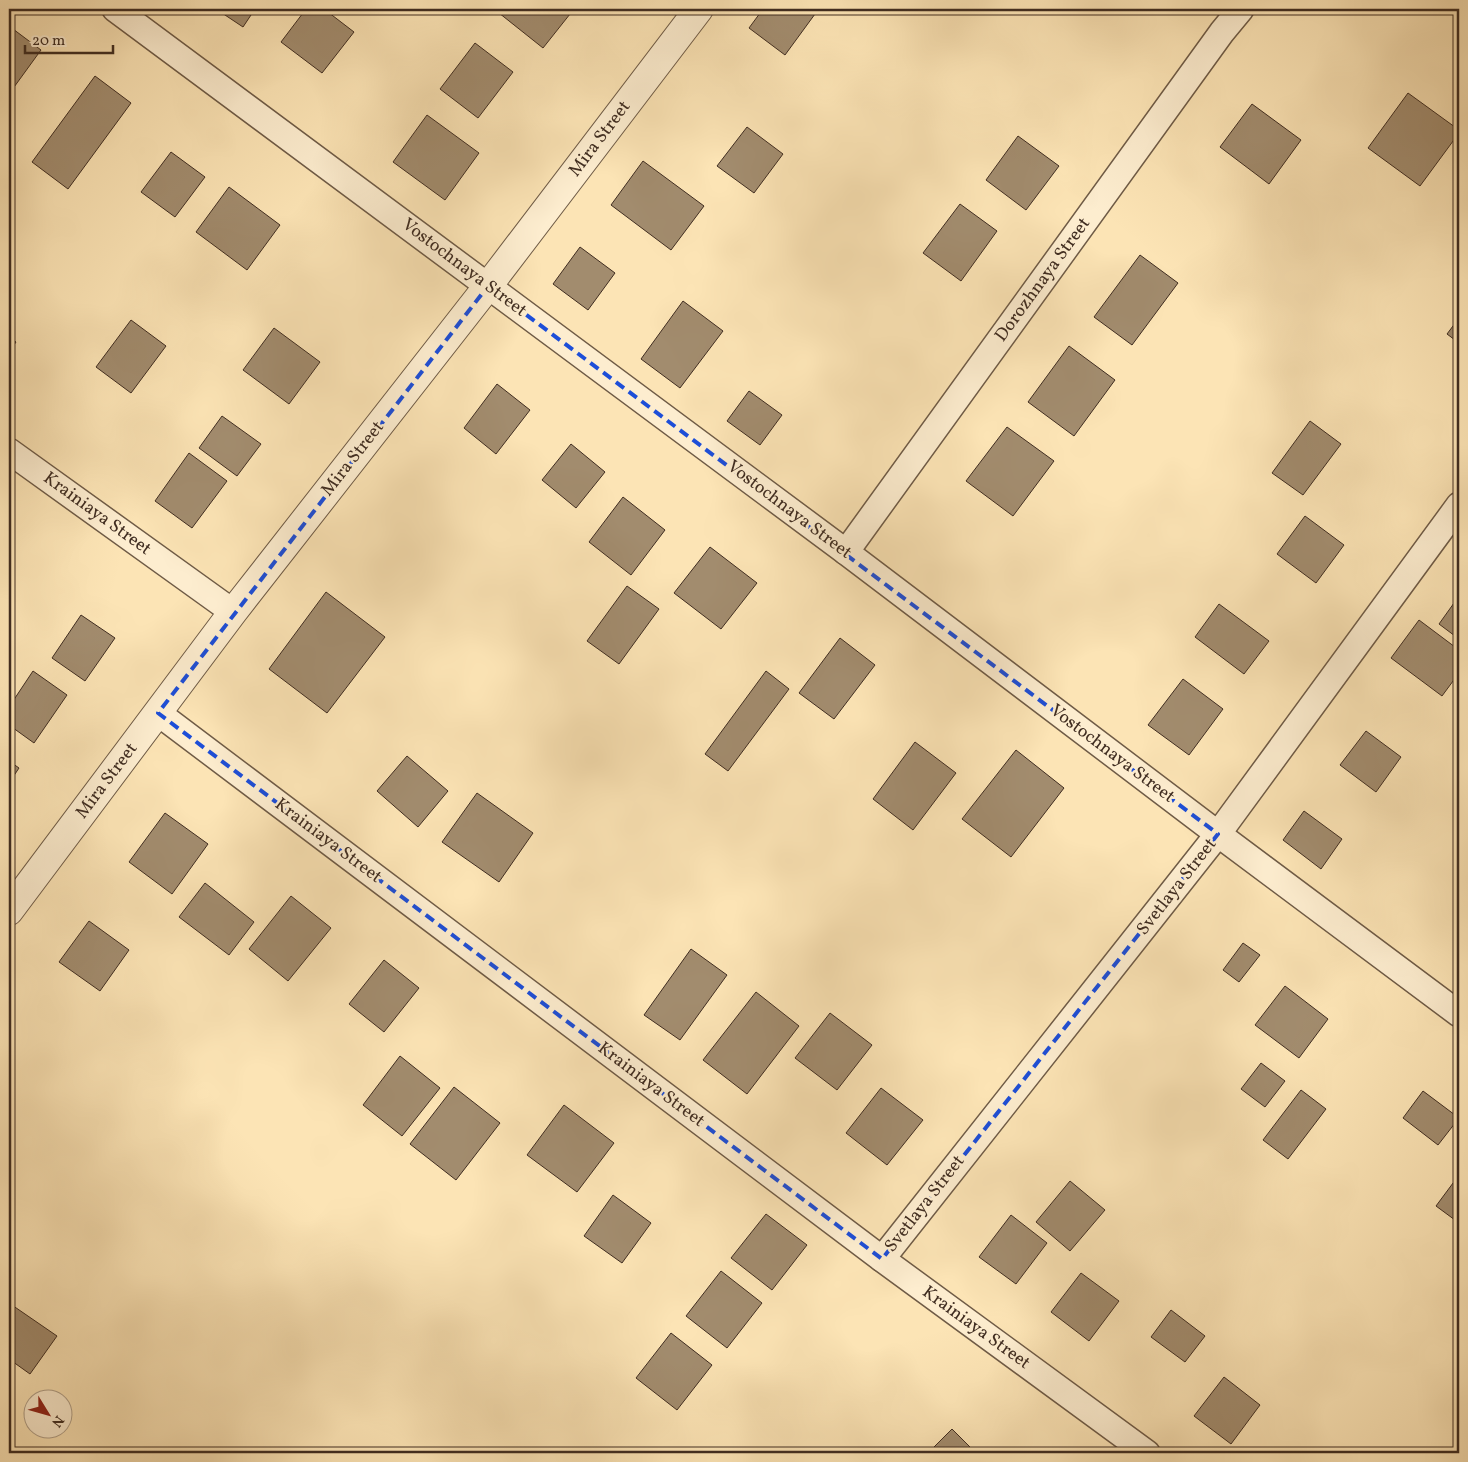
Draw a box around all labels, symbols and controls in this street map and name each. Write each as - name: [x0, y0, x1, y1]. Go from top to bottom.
- scale bar: [25, 22, 112, 54]
- text: 20 m: [32, 31, 65, 52]
- street label: Mira Street: [563, 96, 637, 182]
- street label: Vostochnaya Street: [396, 213, 532, 323]
- street label: Dorozhnaya Street: [989, 213, 1097, 347]
- street label: Mira Street: [316, 416, 390, 502]
- street label: Vostochnaya Street: [721, 455, 857, 565]
- street label: Krainiaya Street: [38, 466, 156, 562]
- street label: Vostochnaya Street: [1044, 699, 1180, 809]
- street label: Mira Street: [70, 738, 144, 824]
- street label: Krainiaya Street: [269, 792, 387, 890]
- street label: Svetlaya Street: [1131, 833, 1223, 941]
- street label: Krainiaya Street: [592, 1036, 710, 1134]
- street label: Svetlaya Street: [879, 1150, 971, 1258]
- street label: Krainiaya Street: [917, 1280, 1035, 1376]
- north arrow: [22, 1390, 72, 1440]
- text: N: [47, 1411, 68, 1431]

